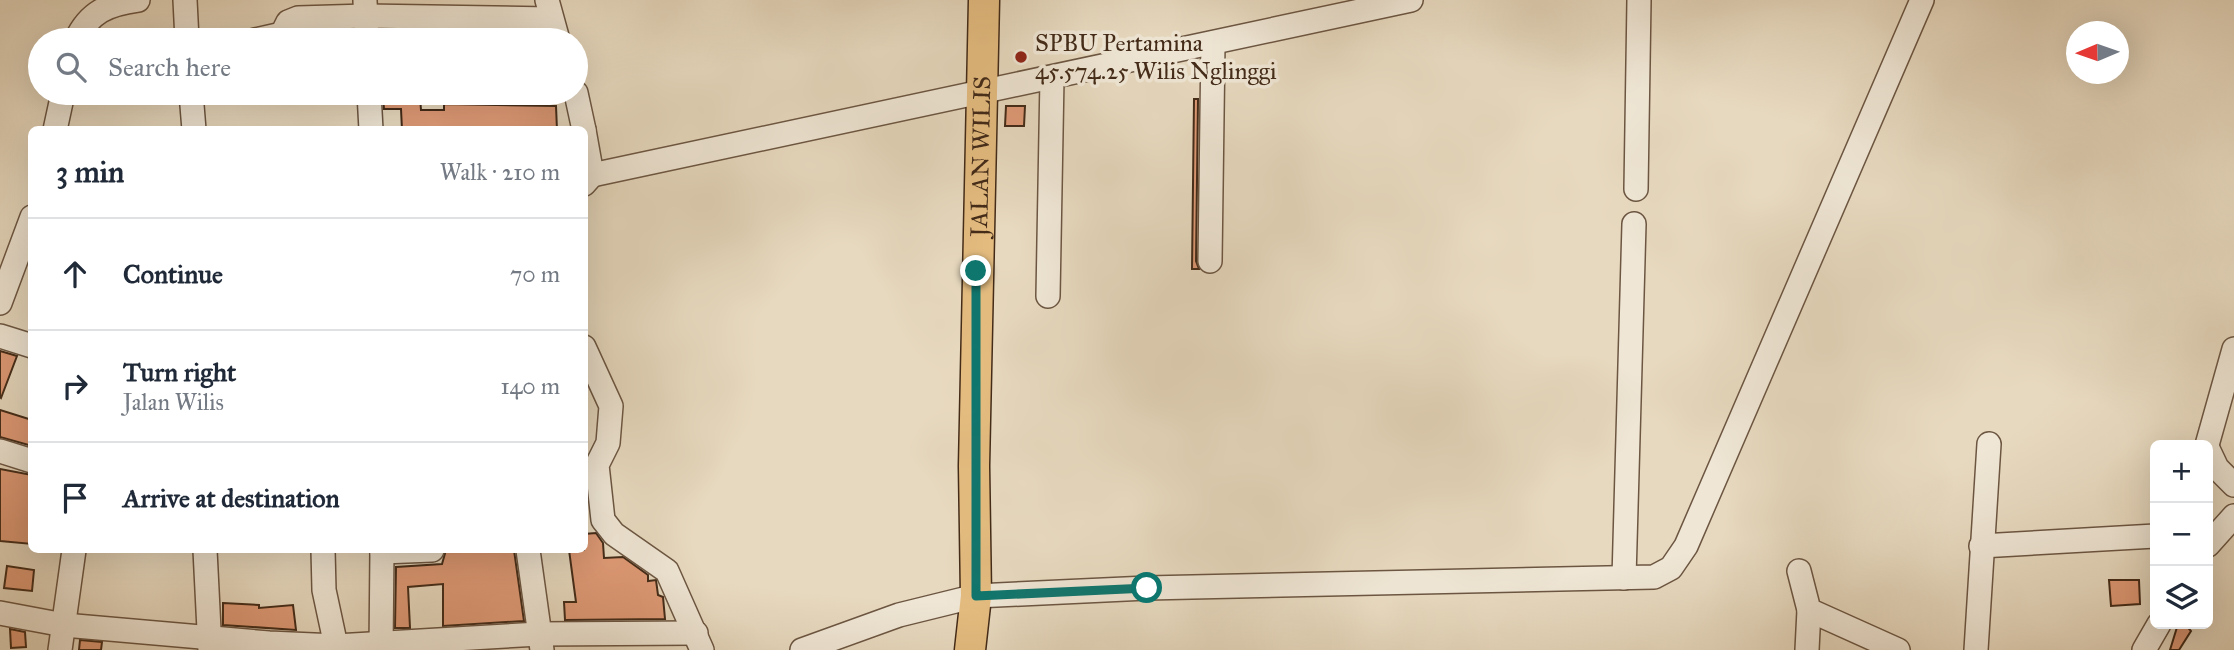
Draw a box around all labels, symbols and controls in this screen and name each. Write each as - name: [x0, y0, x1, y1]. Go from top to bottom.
- north arrow: [2066, 21, 2129, 84]
- search box: [28, 28, 588, 105]
- place label: SPBU Pertamina 45.574.25 Wilis Nglinggi: [1035, 28, 1277, 86]
- icon: search: [52, 48, 90, 86]
- marker: SPBU Pertamina 45.574.25 Wilis Nglinggi: [1013, 49, 1029, 65]
- text: Search here: [108, 51, 231, 83]
- street label: JALAN WILIS: [964, 76, 997, 240]
- text: 3 min: [56, 154, 124, 190]
- text: Walk · 210 m: [440, 158, 560, 186]
- icon: ahead: [56, 255, 94, 293]
- route end: [960, 255, 991, 286]
- text: Continue: [123, 258, 223, 290]
- text: 70 m: [510, 260, 560, 288]
- text: Turn right: [123, 356, 236, 388]
- icon: right: [56, 367, 94, 405]
- text: 140 m: [500, 372, 560, 400]
- text: Jalan Wilis: [123, 388, 224, 416]
- map controls: [2150, 440, 2213, 629]
- button: +: [2150, 440, 2213, 503]
- icon: arrive: [56, 479, 94, 517]
- text: Arrive at destination: [123, 482, 340, 514]
- button: −: [2150, 503, 2213, 566]
- button: layers: [2150, 566, 2213, 629]
- route start: [1131, 572, 1162, 603]

